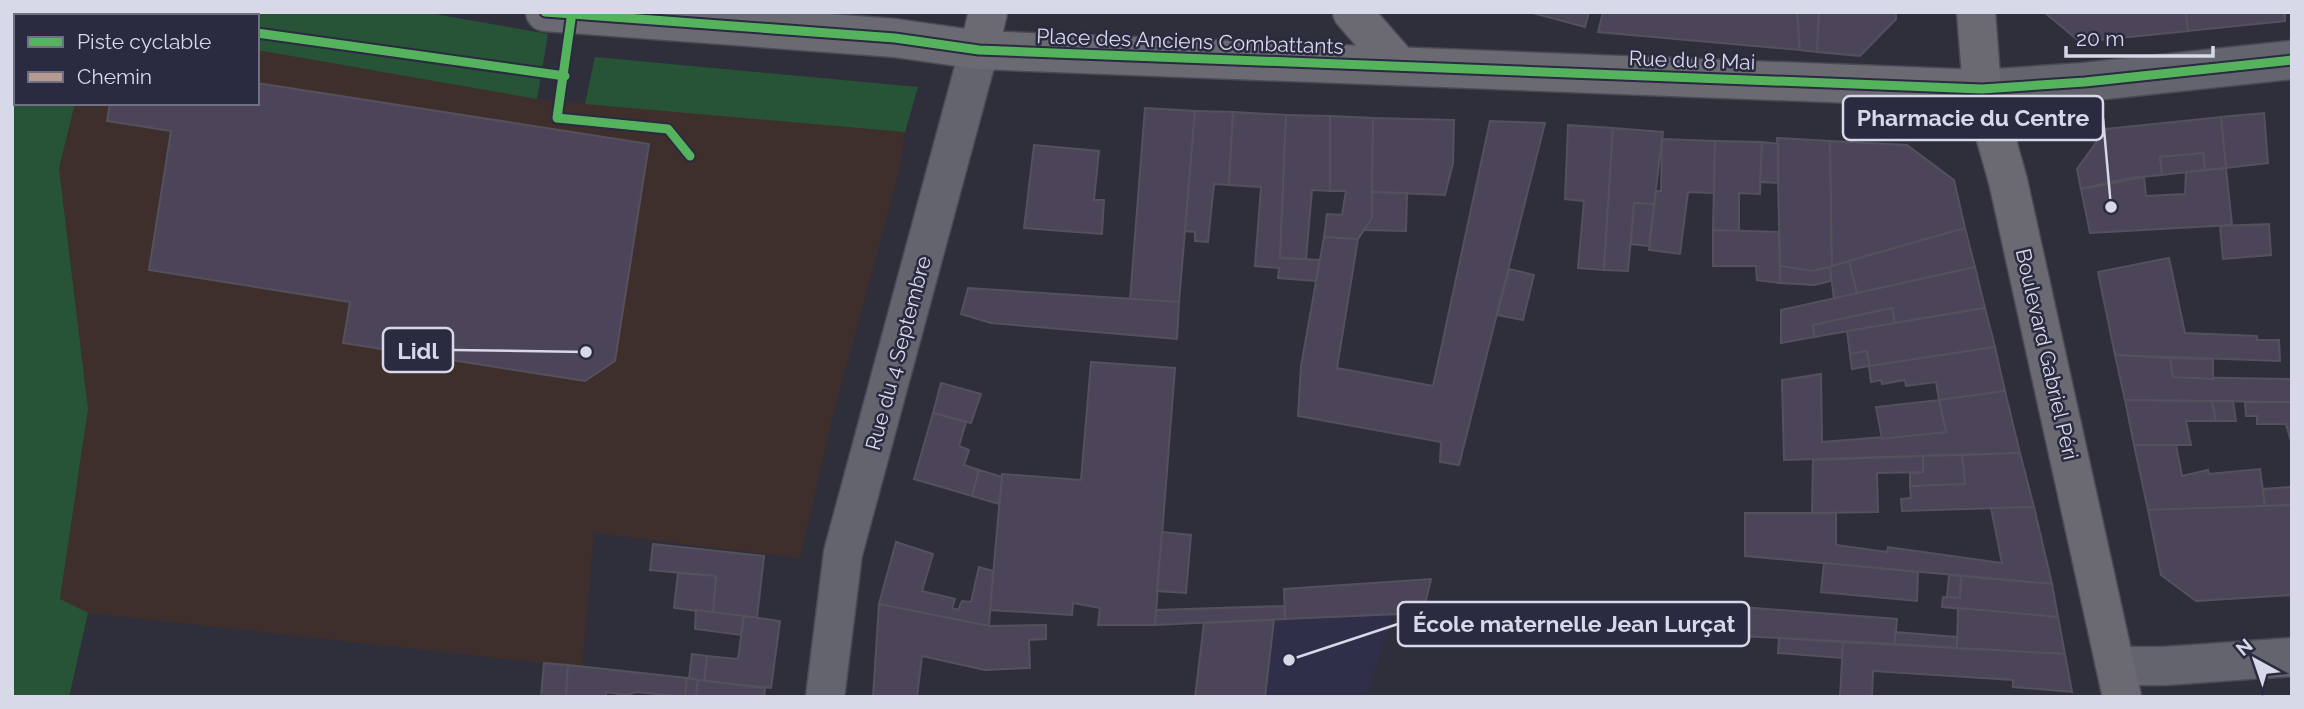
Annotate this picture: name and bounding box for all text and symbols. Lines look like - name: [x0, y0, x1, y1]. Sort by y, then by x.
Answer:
- legend: [14, 14, 259, 105]
- scale bar: [2066, 14, 2213, 58]
- street label: Place des Anciens Combattants: [1036, 23, 1344, 59]
- text: 20 m: [2076, 26, 2124, 51]
- text: Piste cyclable: [77, 29, 211, 54]
- street label: Rue du 8 Mai: [1628, 45, 1756, 75]
- text: Chemin: [77, 64, 152, 89]
- callout: Pharmacie du Centre: [1843, 96, 2103, 140]
- text: Pharmacie du Centre: [1857, 104, 2089, 131]
- street label: Boulevard Gabriel Péri: [2011, 246, 2083, 462]
- street label: Rue du 4 Septembre: [860, 253, 936, 453]
- callout: Lidl: [383, 328, 453, 372]
- text: Lidl: [397, 337, 439, 364]
- callout: École maternelle Jean Lurçat: [1398, 602, 1749, 646]
- text: École maternelle Jean Lurçat: [1413, 610, 1735, 637]
- north arrow: [2220, 625, 2290, 695]
- text: N: [2231, 634, 2257, 660]

